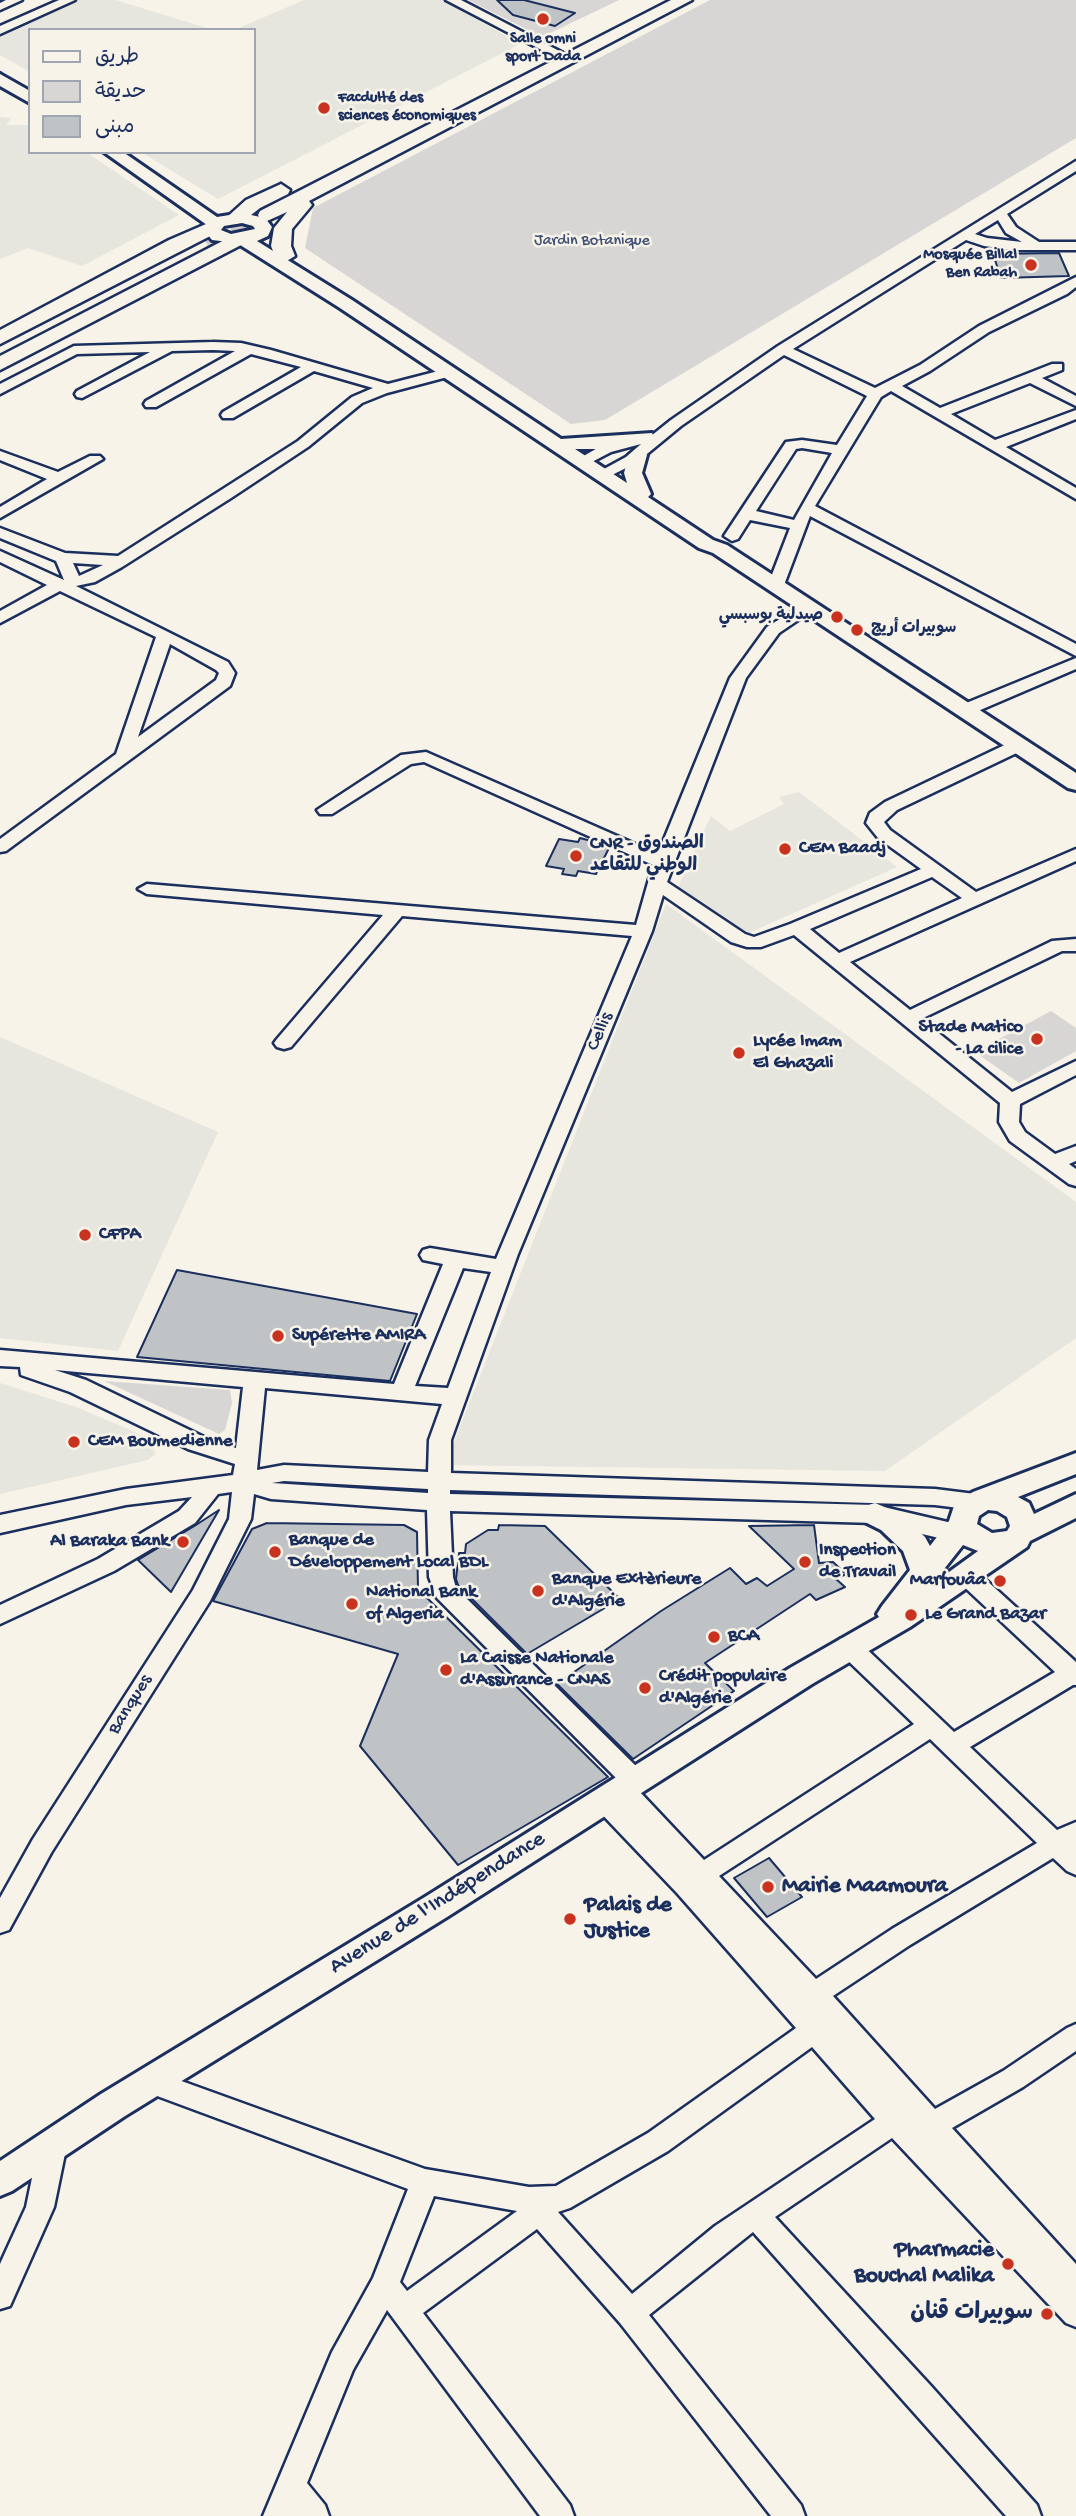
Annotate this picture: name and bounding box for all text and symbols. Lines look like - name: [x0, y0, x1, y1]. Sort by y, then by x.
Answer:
- marker: Salle omni sport Dada: [535, 11, 551, 27]
- legend: [28, 28, 256, 154]
- place label: Salle omni sport Dada: [505, 30, 581, 68]
- text: طريق: [95, 46, 139, 71]
- text: حديقة: [95, 81, 146, 106]
- place label: Facdulté des sciences économiques: [338, 89, 476, 127]
- marker: Facdulté des sciences économiques: [316, 100, 332, 116]
- text: مبنى: [95, 116, 134, 141]
- park label: Jardin Botanique: [534, 232, 650, 252]
- place label: Mosquée Billal Ben Rabah: [923, 246, 1017, 284]
- marker: Mosquée Billal Ben Rabah: [1023, 257, 1039, 273]
- place label: صيدلية بوسبسي: [719, 607, 823, 627]
- marker: صيدلية بوسبسي: [829, 609, 845, 625]
- place label: سوبيرات أريج: [871, 620, 956, 640]
- marker: سوبيرات أريج: [849, 622, 865, 638]
- place label: CNR - الصندوق الوطني للتقاعد: [590, 834, 704, 878]
- place label: CEM Baadj: [799, 838, 886, 860]
- marker: CEM Baadj: [777, 841, 793, 857]
- marker: CNR - الصندوق الوطني للتقاعد: [568, 848, 584, 864]
- street label: Cellis: [583, 1009, 619, 1055]
- place label: Stade Matico - La cilice: [919, 1017, 1023, 1061]
- place label: Lycée Imam El Ghazali: [753, 1031, 842, 1075]
- marker: Stade Matico - La cilice: [1029, 1031, 1045, 1047]
- marker: Lycée Imam El Ghazali: [731, 1045, 747, 1061]
- place label: CFPA: [99, 1224, 141, 1246]
- marker: CFPA: [77, 1227, 93, 1243]
- place label: Supérette AMIRA: [292, 1325, 425, 1347]
- marker: Supérette AMIRA: [270, 1328, 286, 1344]
- place label: CEM Boumedienne: [88, 1431, 233, 1453]
- marker: CEM Boumedienne: [66, 1434, 82, 1450]
- place label: Banque de Développement Local BDL: [289, 1530, 488, 1574]
- place label: Al Baraka Bank: [50, 1531, 169, 1553]
- marker: Al Baraka Bank: [175, 1534, 191, 1550]
- place label: Inspection de Travail: [819, 1540, 896, 1584]
- marker: Banque de Développement Local BDL: [267, 1544, 283, 1560]
- marker: Inspection de Travail: [797, 1554, 813, 1570]
- place label: Banque Extèrieure d'Algérie: [552, 1569, 701, 1613]
- place label: Marfouâa: [910, 1570, 986, 1592]
- marker: Marfouâa: [992, 1573, 1008, 1589]
- place label: National Bank of Algeria: [366, 1582, 477, 1626]
- marker: Banque Extèrieure d'Algérie: [530, 1583, 546, 1599]
- marker: National Bank of Algeria: [344, 1596, 360, 1612]
- place label: Le Grand Bazar: [925, 1604, 1046, 1626]
- marker: Le Grand Bazar: [903, 1607, 919, 1623]
- place label: BCA: [728, 1626, 759, 1648]
- marker: BCA: [706, 1629, 722, 1645]
- place label: La Caisse Nationale d'Assurance - CNAS: [460, 1648, 614, 1692]
- marker: La Caisse Nationale d'Assurance - CNAS: [438, 1662, 454, 1678]
- place label: Crédit populaire d'Algérie: [659, 1666, 786, 1710]
- street label: Banques: [104, 1671, 158, 1739]
- marker: Crédit populaire d'Algérie: [637, 1680, 653, 1696]
- street label: Avenue de l'Indépendance: [325, 1826, 551, 1982]
- place label: Mairie Maamoura: [782, 1873, 948, 1901]
- marker: Mairie Maamoura: [760, 1879, 776, 1895]
- place label: Palais de Justice: [584, 1892, 672, 1946]
- marker: Palais de Justice: [562, 1911, 578, 1927]
- place label: Pharmacie Bouchal Malika: [854, 2237, 994, 2291]
- marker: Pharmacie Bouchal Malika: [1000, 2256, 1016, 2272]
- place label: سوبيرات قنان: [910, 2300, 1033, 2328]
- marker: سوبيرات قنان: [1039, 2306, 1055, 2322]

